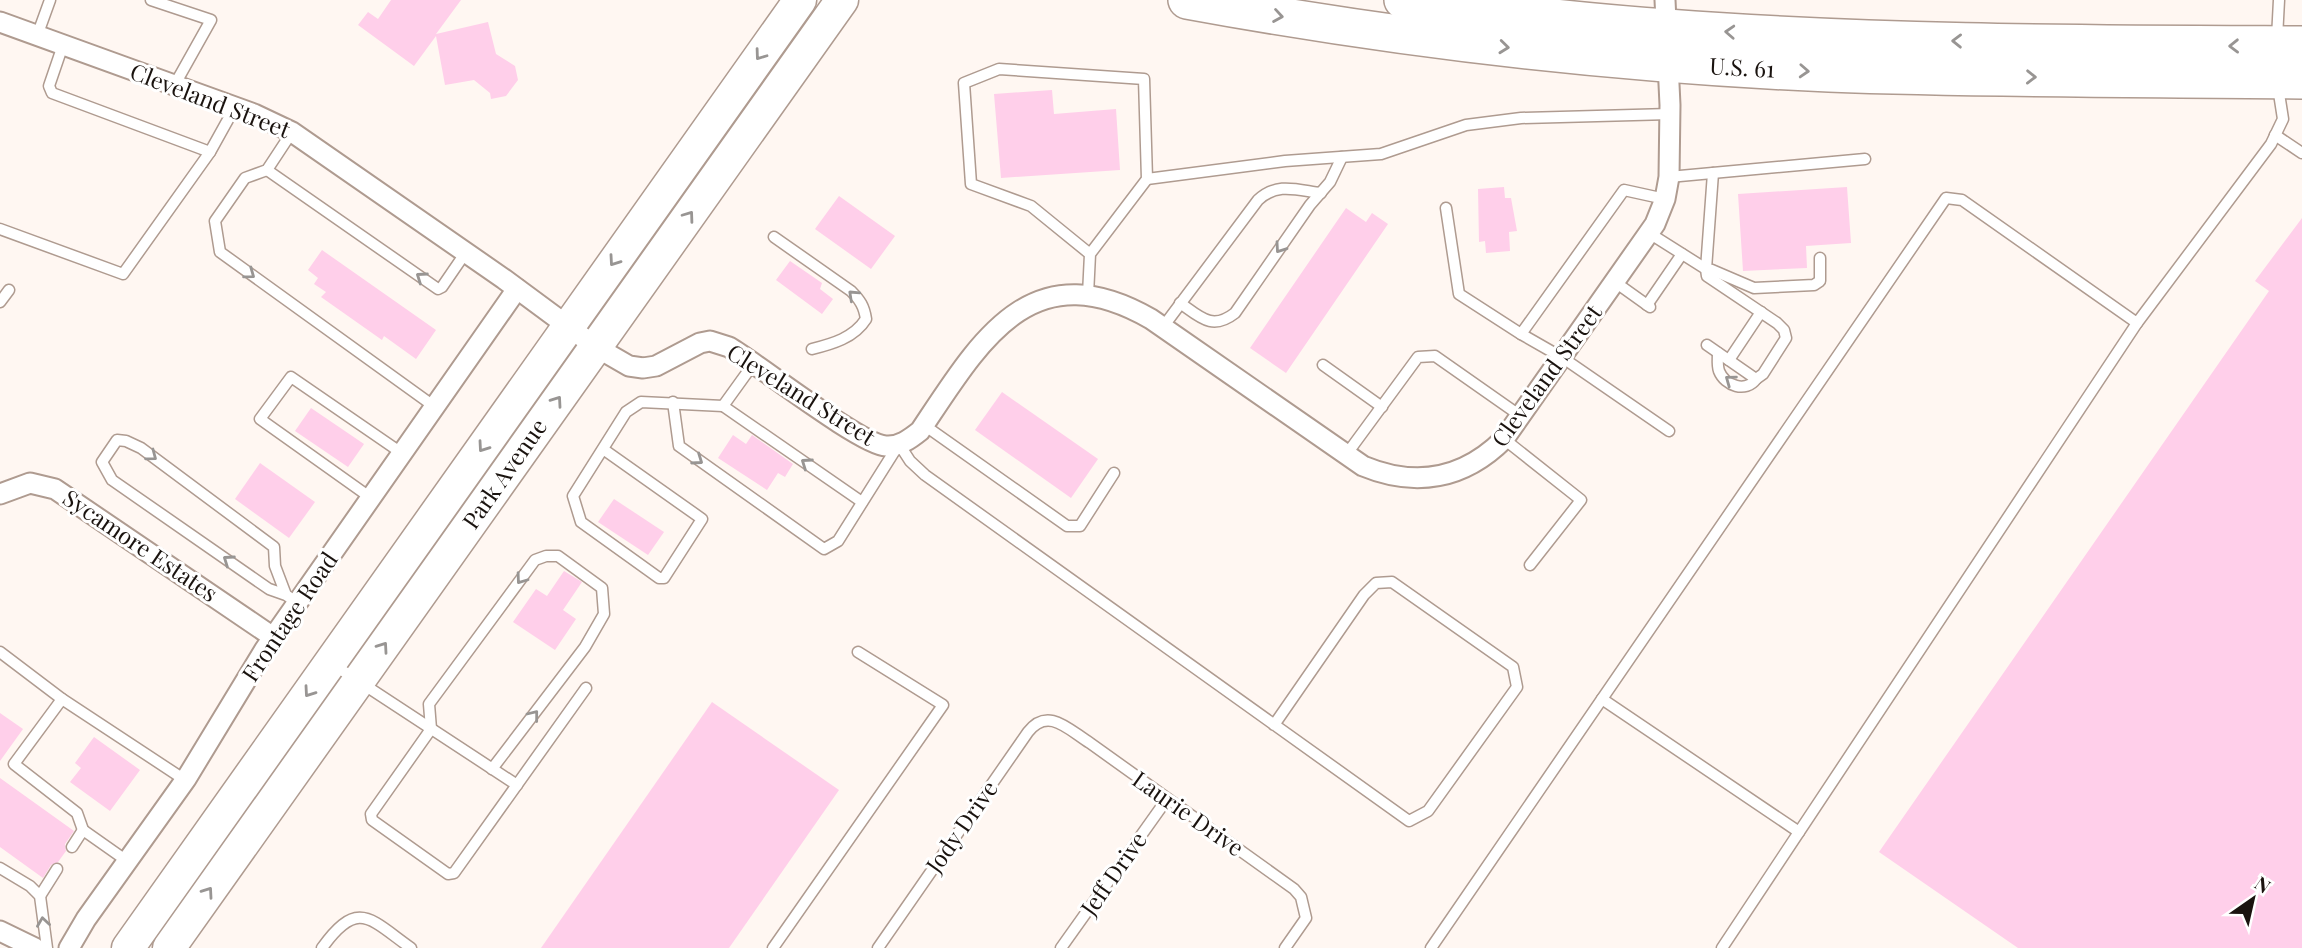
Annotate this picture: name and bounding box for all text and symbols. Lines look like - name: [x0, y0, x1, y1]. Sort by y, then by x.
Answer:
- one-way arrow: [1272, 8, 1284, 23]
- one-way arrow: [1724, 25, 1735, 40]
- one-way arrow: [1952, 33, 1962, 49]
- one-way arrow: [2228, 38, 2239, 54]
- one-way arrow: [1498, 40, 1509, 55]
- one-way arrow: [756, 47, 768, 60]
- street label: U.S. 61: [1709, 49, 1776, 84]
- street label: Cleveland Street: [126, 55, 296, 145]
- one-way arrow: [1798, 64, 1809, 79]
- one-way arrow: [2026, 69, 2037, 85]
- one-way arrow: [680, 211, 693, 224]
- one-way arrow: [1276, 240, 1288, 253]
- one-way arrow: [610, 253, 622, 266]
- one-way arrow: [242, 265, 255, 278]
- one-way arrow: [415, 272, 428, 285]
- one-way arrow: [848, 290, 861, 303]
- street label: Cleveland Street: [1484, 297, 1608, 453]
- street label: Cleveland Street: [722, 336, 882, 452]
- one-way arrow: [1725, 376, 1737, 388]
- one-way arrow: [549, 396, 561, 409]
- street label: Park Avenue: [454, 412, 553, 534]
- one-way arrow: [479, 439, 491, 452]
- one-way arrow: [144, 447, 156, 460]
- one-way arrow: [690, 452, 703, 464]
- one-way arrow: [801, 459, 814, 471]
- street label: Sycamore Estates: [57, 481, 224, 608]
- street label: Frontage Road: [234, 545, 344, 687]
- one-way arrow: [223, 556, 236, 568]
- one-way arrow: [516, 571, 529, 584]
- one-way arrow: [375, 642, 387, 655]
- one-way arrow: [305, 684, 317, 697]
- one-way arrow: [525, 710, 538, 723]
- street label: Laurie Drive: [1127, 763, 1251, 862]
- street label: Jody Drive: [917, 774, 1004, 879]
- street label: Jeff Drive: [1072, 825, 1153, 922]
- north arrow: [2218, 864, 2288, 934]
- text: N: [2250, 869, 2276, 899]
- one-way arrow: [200, 887, 213, 900]
- one-way arrow: [36, 916, 51, 928]

